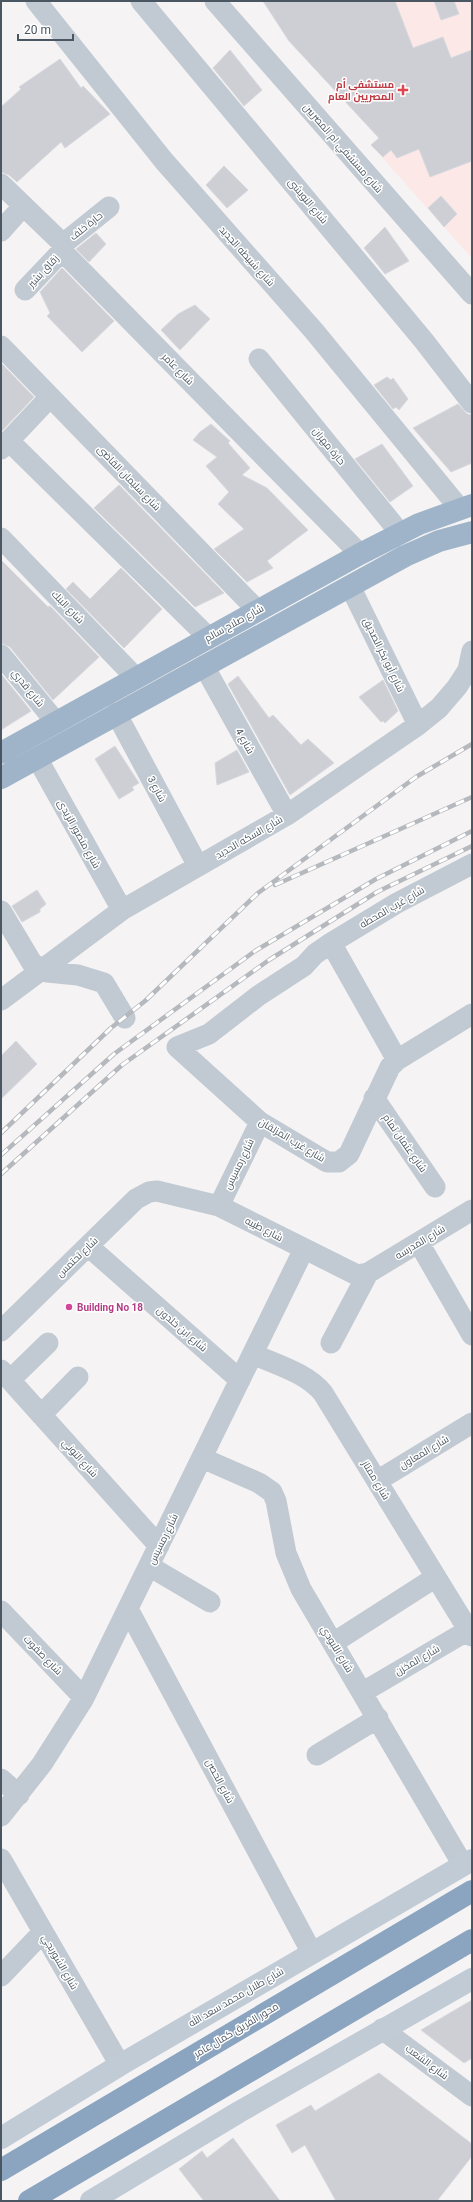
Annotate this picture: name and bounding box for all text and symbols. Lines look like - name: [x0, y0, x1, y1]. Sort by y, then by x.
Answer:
- scale bar: [18, 16, 73, 42]
- text: 20 m: [24, 23, 51, 37]
- place label: مستشفى أم المصريين العام: [328, 78, 394, 104]
- marker: مستشفى أم المصريين العام: [397, 84, 409, 96]
- street label: شارع مستشفي ام المصريين: [300, 101, 385, 196]
- street label: شارع النويشى: [285, 176, 330, 226]
- street label: حارة خلف: [68, 210, 104, 242]
- street label: شارع شبيطه الجديد: [217, 224, 277, 289]
- street label: زقاق بشير: [25, 253, 61, 291]
- street label: شارع عامر: [159, 350, 196, 388]
- street label: حارة مهران: [310, 425, 347, 468]
- street label: شارع سليمان القاضى: [95, 443, 163, 513]
- street label: شارع البنك: [49, 588, 86, 626]
- street label: شارع صلاح سالم: [203, 602, 266, 645]
- street label: شارع أبو بكر الصديق: [360, 616, 408, 694]
- street label: شارع قدري: [8, 667, 46, 710]
- street label: شارع 4: [233, 726, 256, 756]
- street label: شارع 3: [145, 774, 168, 804]
- street label: شارع منصور الزيدى: [55, 798, 102, 871]
- street label: شارع السكه الحديد: [214, 813, 285, 862]
- street label: شارع غرب المحطه: [358, 884, 427, 931]
- street label: شارع عثمان تمام: [379, 1112, 429, 1175]
- street label: شارع غرب المزلقان: [256, 1116, 327, 1165]
- street label: شارع رمسيس: [222, 1137, 257, 1192]
- street label: شارع طيبه: [243, 1215, 285, 1244]
- street label: شارع المدرسه: [393, 1223, 447, 1262]
- street label: شارع تحتمس: [54, 1235, 100, 1280]
- marker: Building No 18: [64, 1302, 74, 1312]
- place label: Building No 18: [77, 1302, 143, 1313]
- street label: شارع ابن خلدون: [154, 1304, 209, 1354]
- street label: شارع المعاون: [397, 1433, 451, 1472]
- street label: شارع التوني: [59, 1437, 100, 1481]
- street label: شارع ممتاز: [359, 1458, 392, 1502]
- street label: شارع رمسيس: [146, 1512, 181, 1567]
- street label: شارع اللبودي: [317, 1624, 355, 1676]
- street label: شارع صفوت: [21, 1633, 64, 1678]
- street label: شارع المخزن: [393, 1643, 442, 1678]
- street label: شارع الحصن: [203, 1757, 236, 1805]
- street label: شارع الشوربجي: [38, 1932, 80, 1993]
- street label: شارع طلال محمد سعد الله: [186, 1964, 286, 2030]
- street label: محور الفريق كمال عامر: [191, 2000, 281, 2061]
- street label: شارع الشعب: [403, 2042, 450, 2082]

